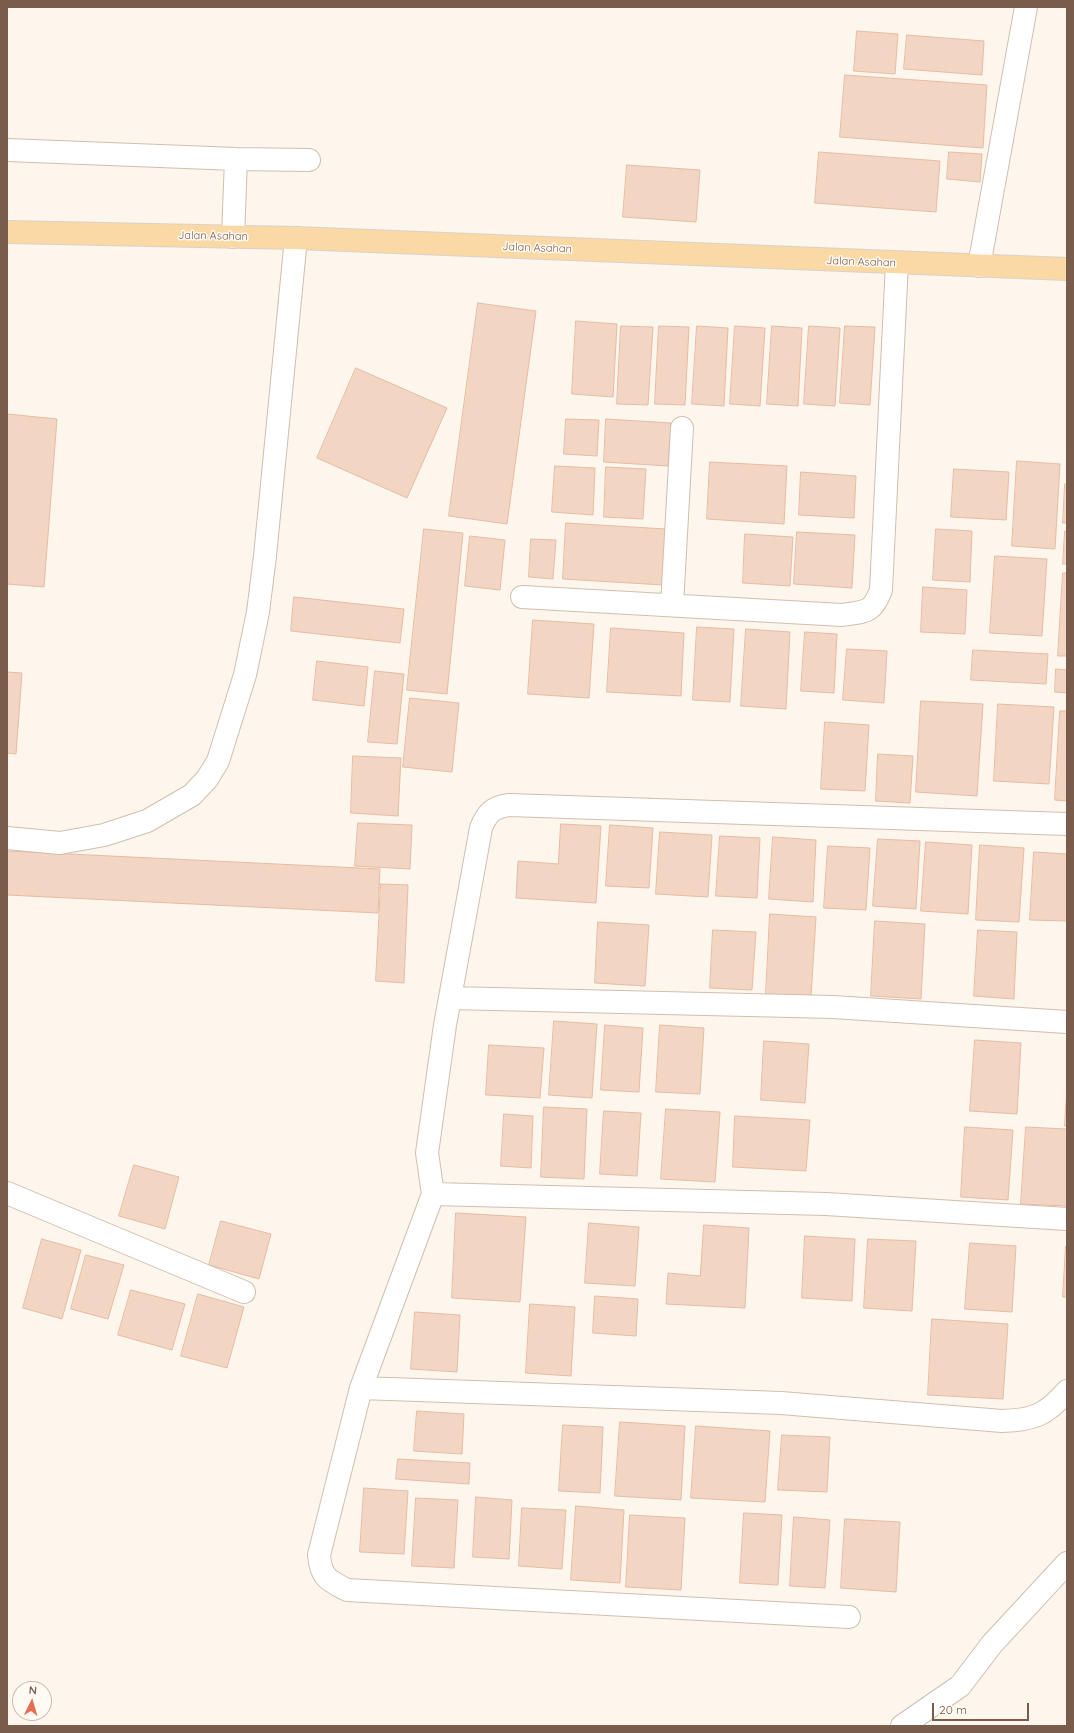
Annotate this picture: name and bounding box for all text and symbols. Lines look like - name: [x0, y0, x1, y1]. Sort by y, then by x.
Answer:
- street label: Jalan Asahan: [178, 229, 248, 243]
- street label: Jalan Asahan: [502, 240, 572, 256]
- street label: Jalan Asahan: [826, 254, 896, 270]
- north arrow: [12, 1681, 52, 1721]
- text: N: [28, 1683, 38, 1697]
- scale bar: [934, 1695, 1031, 1721]
- text: 20 m: [939, 1702, 967, 1717]

